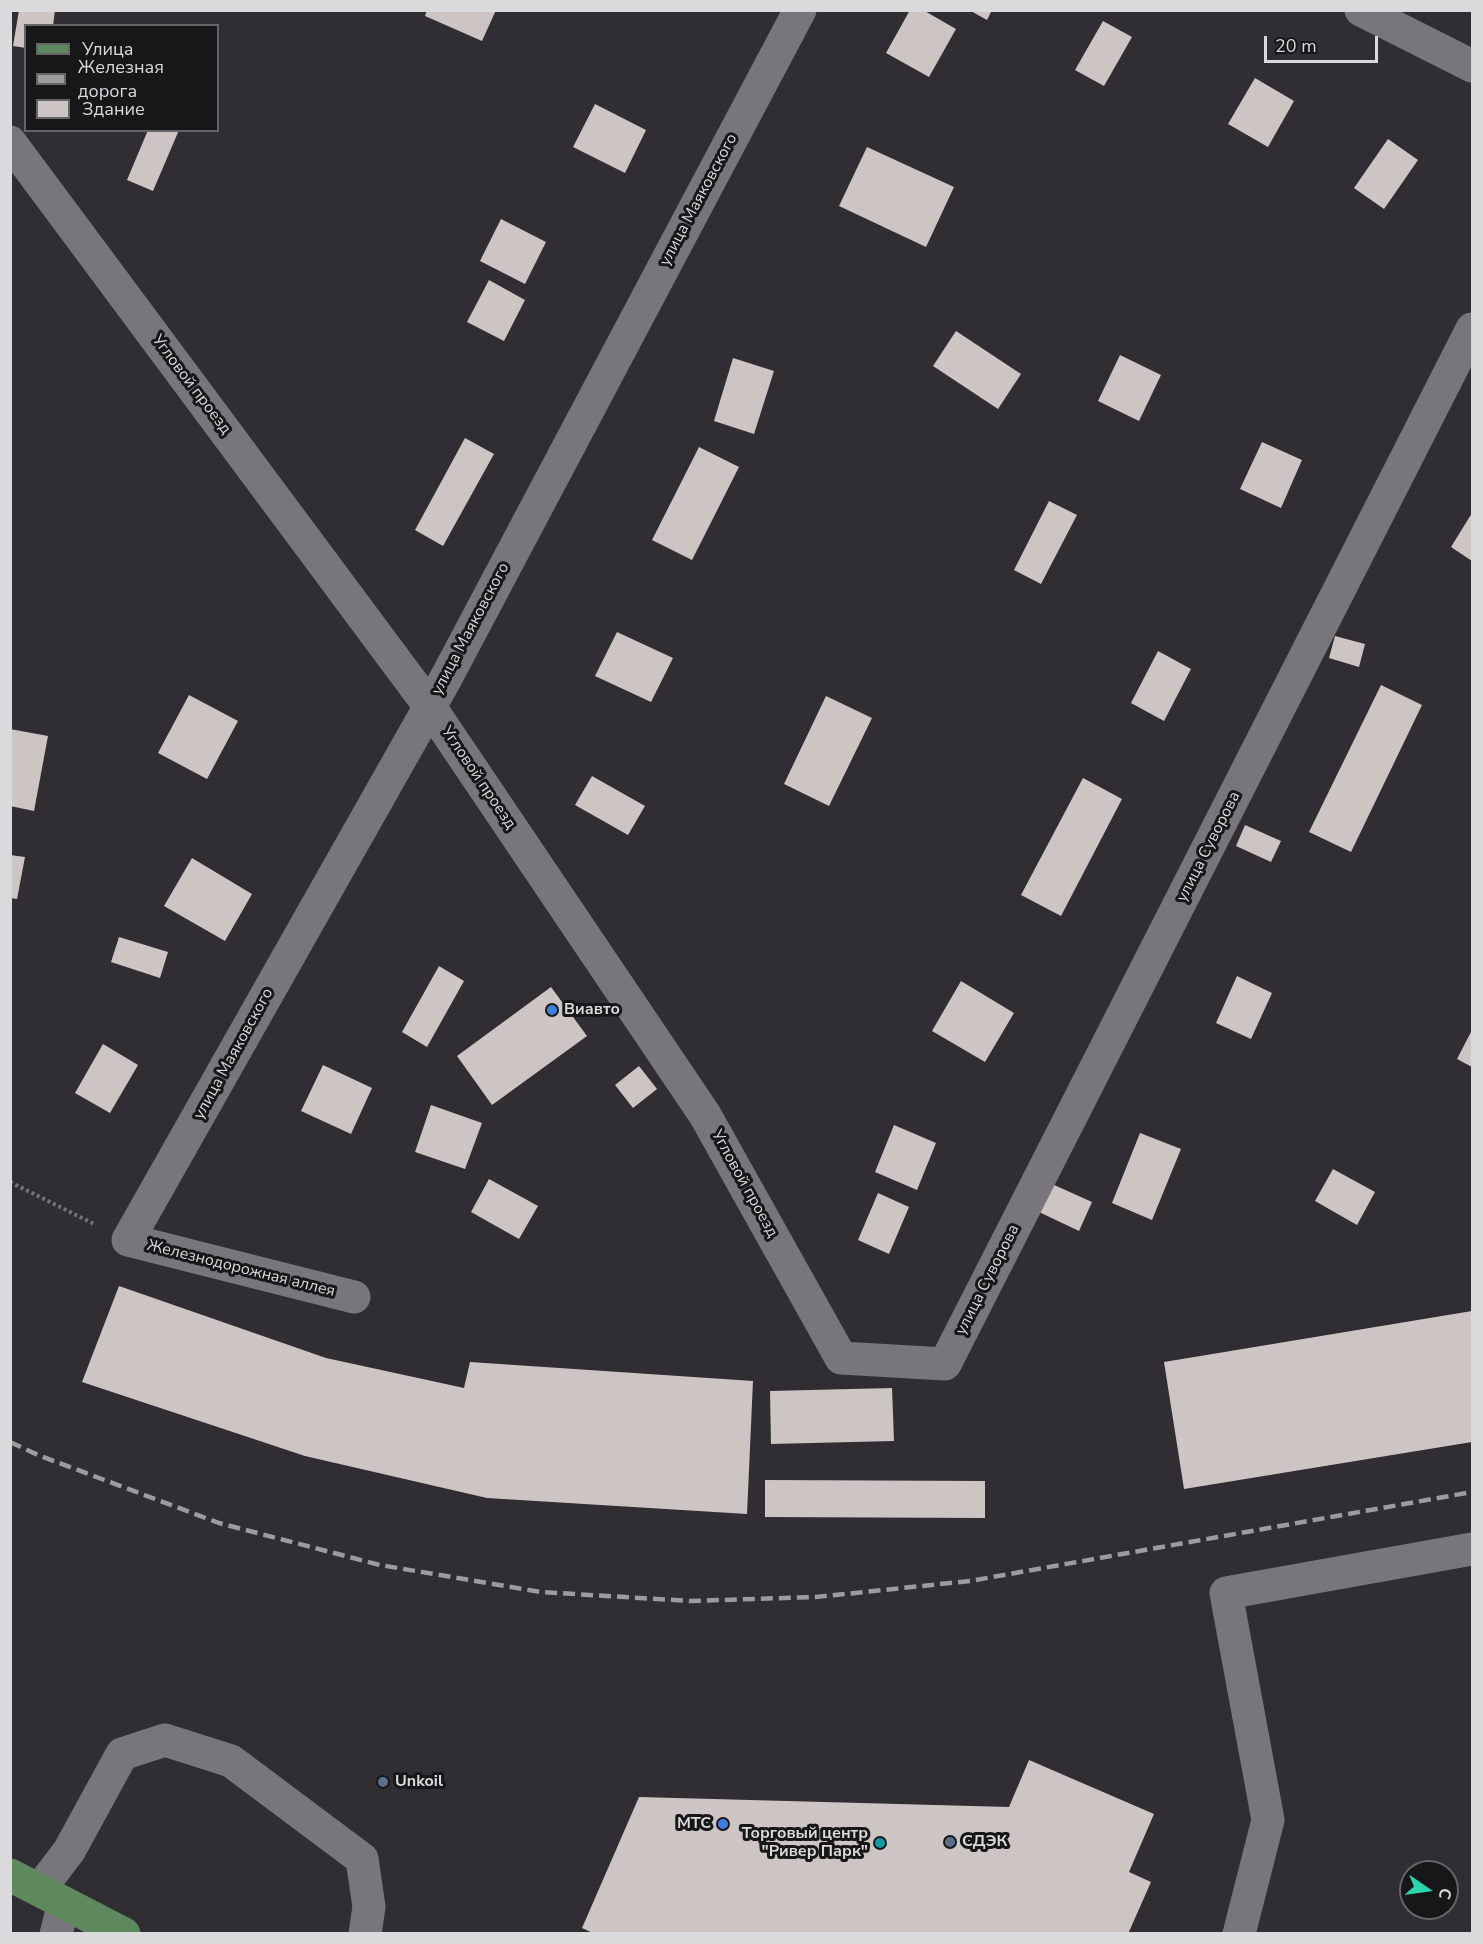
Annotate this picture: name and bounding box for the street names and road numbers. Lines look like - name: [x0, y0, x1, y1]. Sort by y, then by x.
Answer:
- street label: улица Маяковского: [656, 131, 742, 269]
- street label: Угловой проезд: [147, 331, 235, 439]
- street label: улица Маяковского: [428, 560, 514, 698]
- street label: Угловой проезд: [437, 723, 519, 833]
- street label: улица Суворова: [1173, 789, 1245, 905]
- street label: улица Маяковского: [190, 985, 278, 1123]
- street label: Угловой проезд: [707, 1127, 781, 1241]
- street label: улица Суворова: [952, 1222, 1024, 1338]
- street label: Железнодорожная аллея: [145, 1236, 337, 1302]

